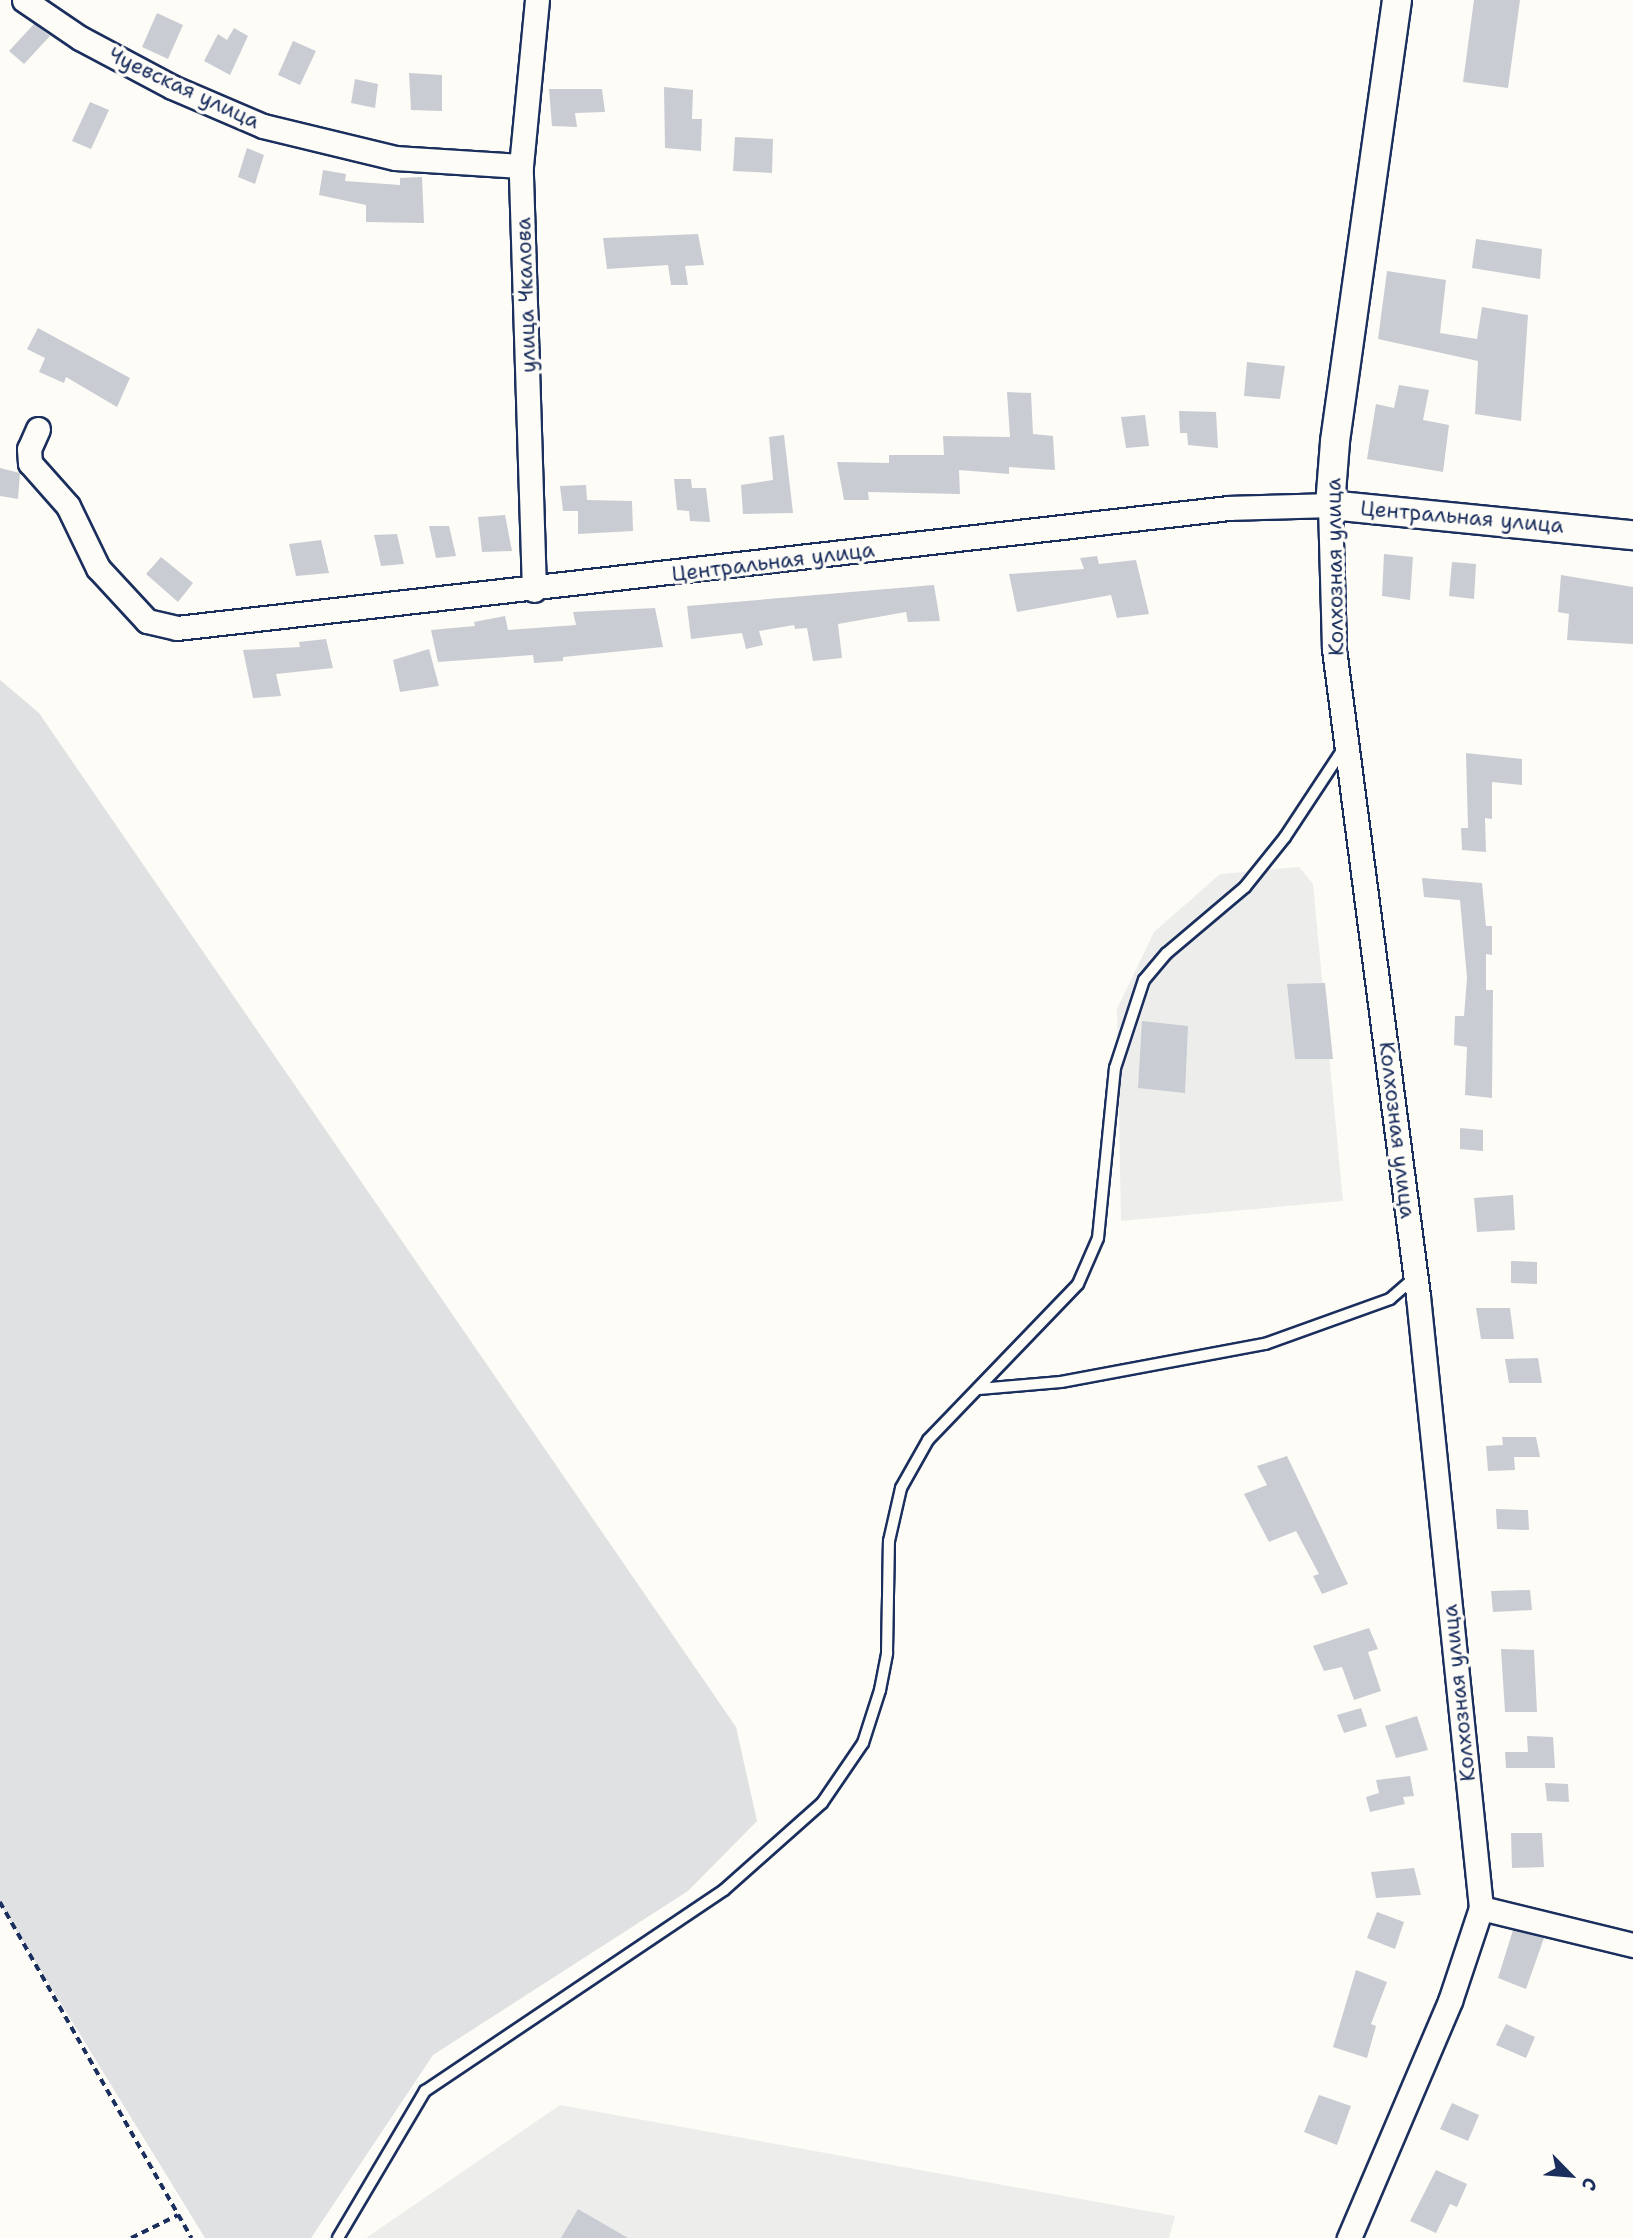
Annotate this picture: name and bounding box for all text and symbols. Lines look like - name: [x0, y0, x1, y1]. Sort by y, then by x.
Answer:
- street label: Чуевская улица: [104, 42, 264, 134]
- street label: улица Чкалова: [511, 217, 541, 373]
- street label: Колхозная улица: [1321, 478, 1349, 656]
- street label: Центральная улица: [1359, 496, 1565, 538]
- street label: Центральная улица: [670, 537, 876, 587]
- street label: Колхозная улица: [1374, 1040, 1420, 1220]
- street label: Колхозная улица: [1437, 1603, 1481, 1783]
- north arrow: [1535, 2140, 1605, 2210]
- text: С: [1576, 2174, 1603, 2195]

